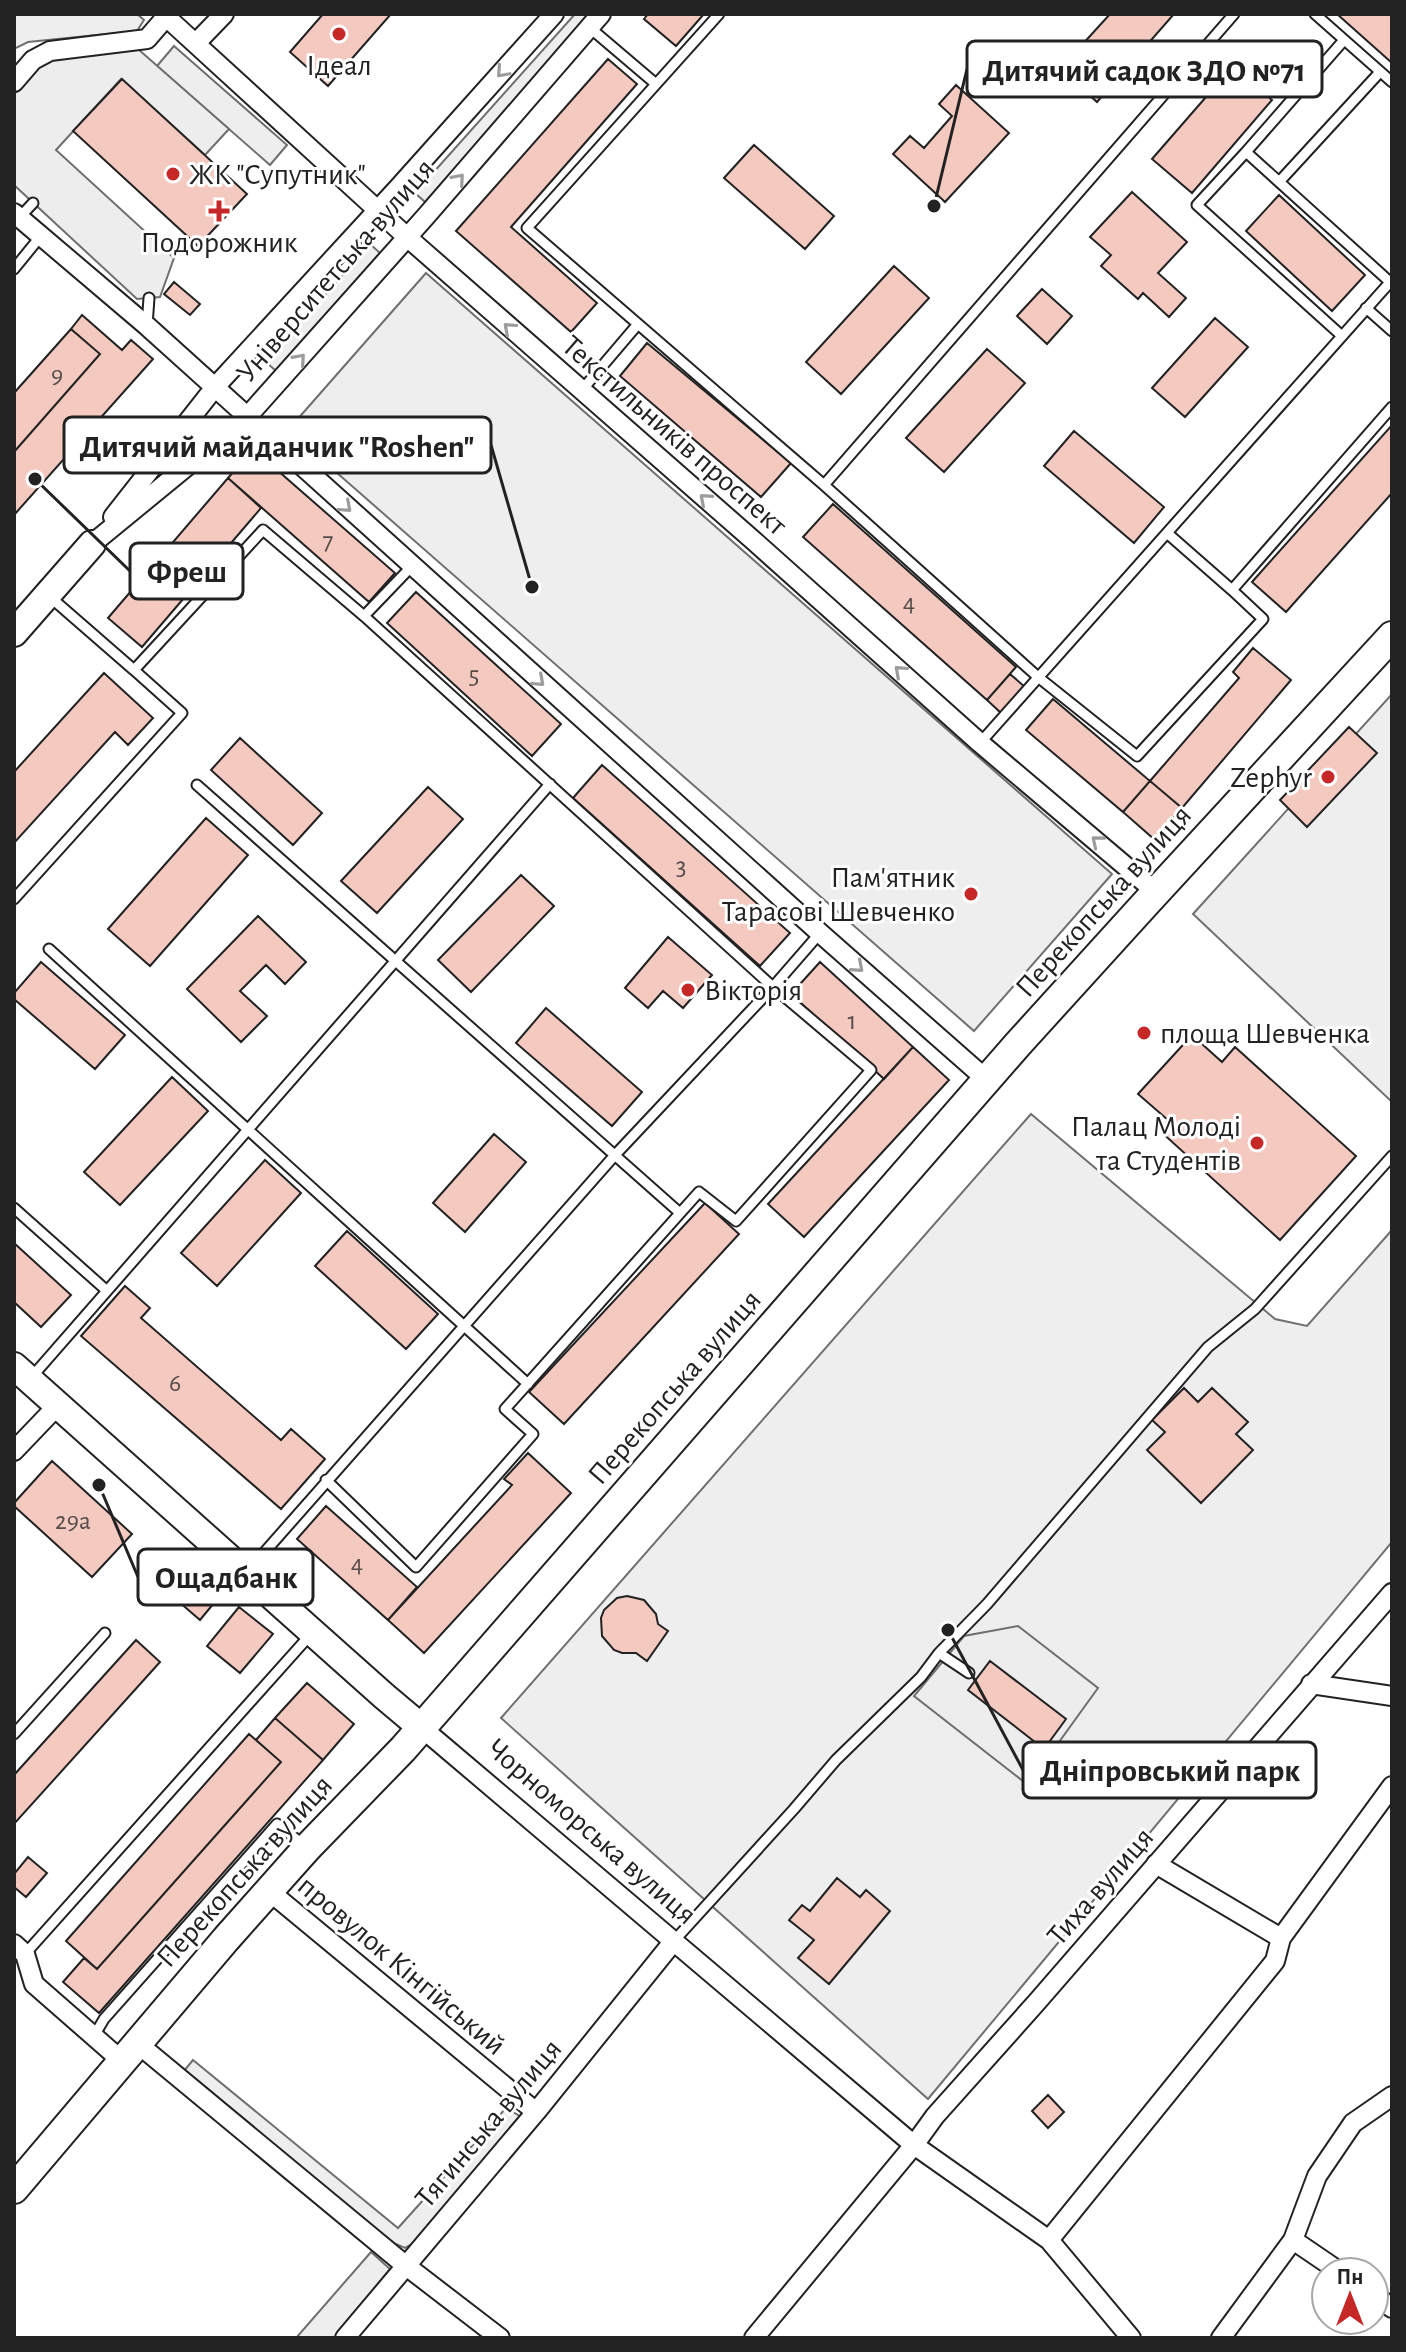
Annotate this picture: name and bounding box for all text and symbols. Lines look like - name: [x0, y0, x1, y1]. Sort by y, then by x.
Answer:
- marker: Ідеал: [330, 25, 348, 43]
- callout: Дитячий садок ЗДО №71: [967, 41, 1322, 97]
- place label: Ідеал: [306, 51, 372, 81]
- text: Дитячий садок ЗДО №71: [982, 55, 1306, 87]
- one-way arrow: [497, 63, 511, 77]
- street label: Університетська вулиця: [231, 153, 440, 388]
- place label: ЖК "Супутник": [189, 160, 366, 190]
- marker: ЖК "Супутник": [164, 165, 182, 183]
- one-way arrow: [449, 173, 463, 188]
- marker: Подорожник: [210, 202, 228, 220]
- place label: Подорожник: [141, 228, 298, 258]
- one-way arrow: [504, 323, 519, 337]
- street label: Текстильників проспект: [556, 330, 792, 541]
- one-way arrow: [290, 354, 305, 369]
- house number: 9: [51, 362, 63, 388]
- callout: Дитячий майданчик "Roshen": [64, 417, 491, 473]
- text: Дитячий майданчик "Roshen": [79, 431, 475, 463]
- one-way arrow: [700, 494, 715, 508]
- one-way arrow: [337, 498, 352, 512]
- house number: 7: [323, 528, 334, 554]
- callout: Фреш: [130, 543, 243, 599]
- text: Фреш: [147, 556, 227, 588]
- house number: 4: [903, 590, 915, 616]
- house number: 5: [469, 662, 479, 688]
- one-way arrow: [894, 666, 909, 681]
- one-way arrow: [530, 672, 545, 686]
- place label: Zephyr: [1230, 763, 1312, 793]
- marker: Zephyr: [1319, 768, 1337, 786]
- street label: Перекопська вулиця: [1010, 800, 1197, 1003]
- one-way arrow: [1091, 836, 1106, 851]
- house number: 3: [676, 854, 686, 880]
- place label: Пам'ятник Тарасові Шевченко: [722, 863, 955, 927]
- marker: Пам'ятник Тарасові Шевченко: [962, 885, 980, 903]
- one-way arrow: [849, 957, 864, 972]
- place label: Вікторія: [704, 976, 802, 1006]
- marker: Вікторія: [679, 981, 697, 999]
- house number: 1: [848, 1008, 856, 1034]
- place label: площа Шевченка: [1160, 1019, 1370, 1049]
- marker: площа Шевченка: [1135, 1024, 1153, 1042]
- place label: Палац Молоді та Студентів: [1071, 1112, 1241, 1176]
- marker: Палац Молоді та Студентів: [1248, 1134, 1266, 1152]
- street label: Перекопська вулиця: [583, 1285, 767, 1491]
- house number: 6: [169, 1370, 181, 1396]
- house number: 29а: [55, 1508, 91, 1534]
- callout: Ощадбанк: [138, 1549, 313, 1605]
- house number: 4: [351, 1551, 363, 1577]
- text: Ощадбанк: [154, 1562, 298, 1594]
- street label: Чорноморська вулиця: [481, 1733, 702, 1930]
- callout: Дніпровський парк: [1023, 1742, 1316, 1798]
- text: Дніпровський парк: [1040, 1755, 1300, 1787]
- street label: Перекопська вулиця: [151, 1770, 338, 1973]
- street label: Тиха вулиця: [1042, 1822, 1160, 1951]
- street label: провулок Кінгійський: [292, 1870, 511, 2061]
- street label: Тягинська вулиця: [410, 2034, 568, 2214]
- north arrow: [1310, 2256, 1390, 2336]
- text: Пн: [1337, 2266, 1363, 2288]

